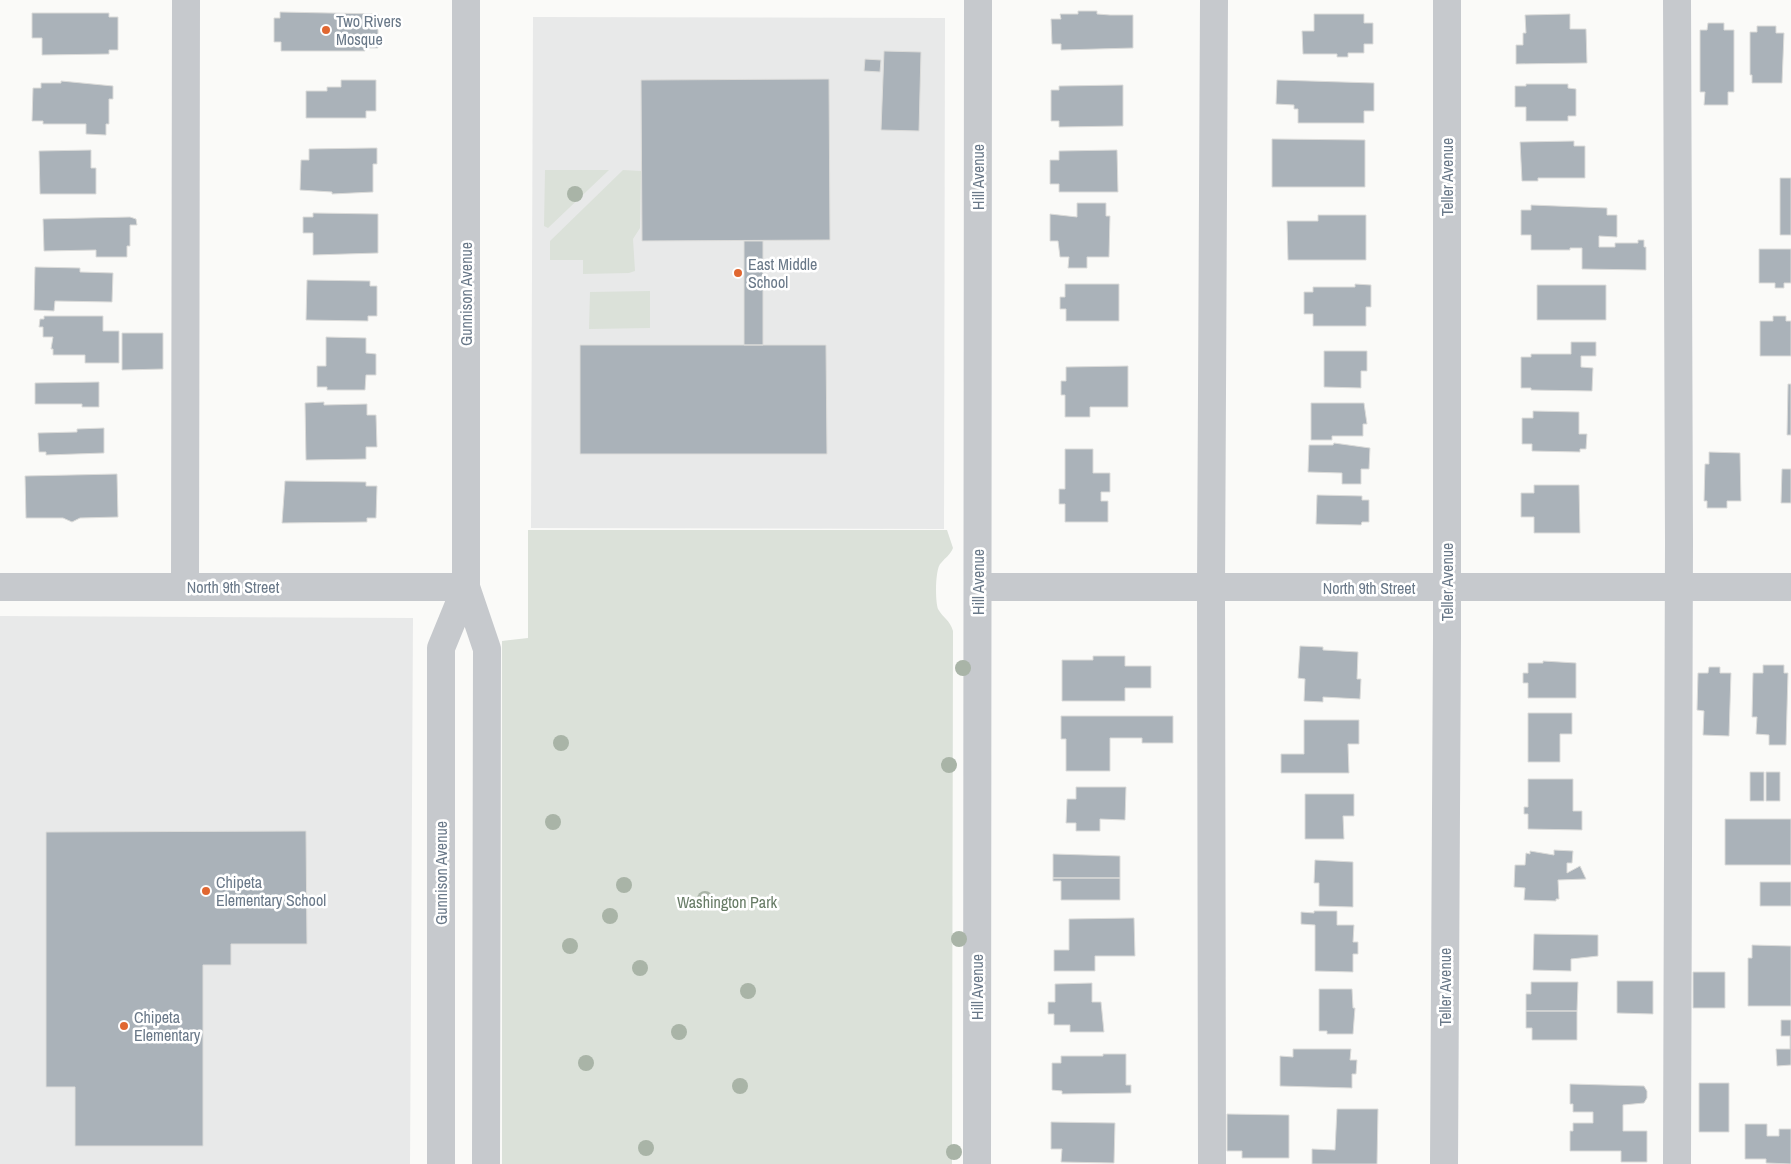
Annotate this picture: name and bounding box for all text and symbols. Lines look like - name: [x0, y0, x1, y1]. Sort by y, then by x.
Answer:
- place label: Two Rivers Mosque: [336, 10, 402, 50]
- marker: Two Rivers Mosque: [320, 24, 332, 36]
- street label: Teller Avenue: [1436, 138, 1458, 216]
- street label: Hill Avenue: [967, 144, 989, 210]
- street label: Gunnison Avenue: [455, 242, 477, 346]
- place label: East Middle School: [748, 253, 817, 293]
- marker: East Middle School: [732, 267, 744, 279]
- street label: Teller Avenue: [1436, 543, 1458, 621]
- street label: Hill Avenue: [967, 549, 989, 615]
- street label: North 9th Street: [187, 576, 280, 598]
- street label: North 9th Street: [1323, 577, 1416, 599]
- street label: Gunnison Avenue: [430, 821, 452, 925]
- place label: Chipeta Elementary School: [216, 871, 326, 911]
- marker: Chipeta Elementary School: [200, 885, 212, 897]
- park label: Washington Park: [677, 891, 778, 913]
- street label: Teller Avenue: [1434, 948, 1456, 1026]
- street label: Hill Avenue: [966, 954, 988, 1020]
- place label: Chipeta Elementary: [134, 1006, 201, 1046]
- marker: Chipeta Elementary: [118, 1020, 130, 1032]

